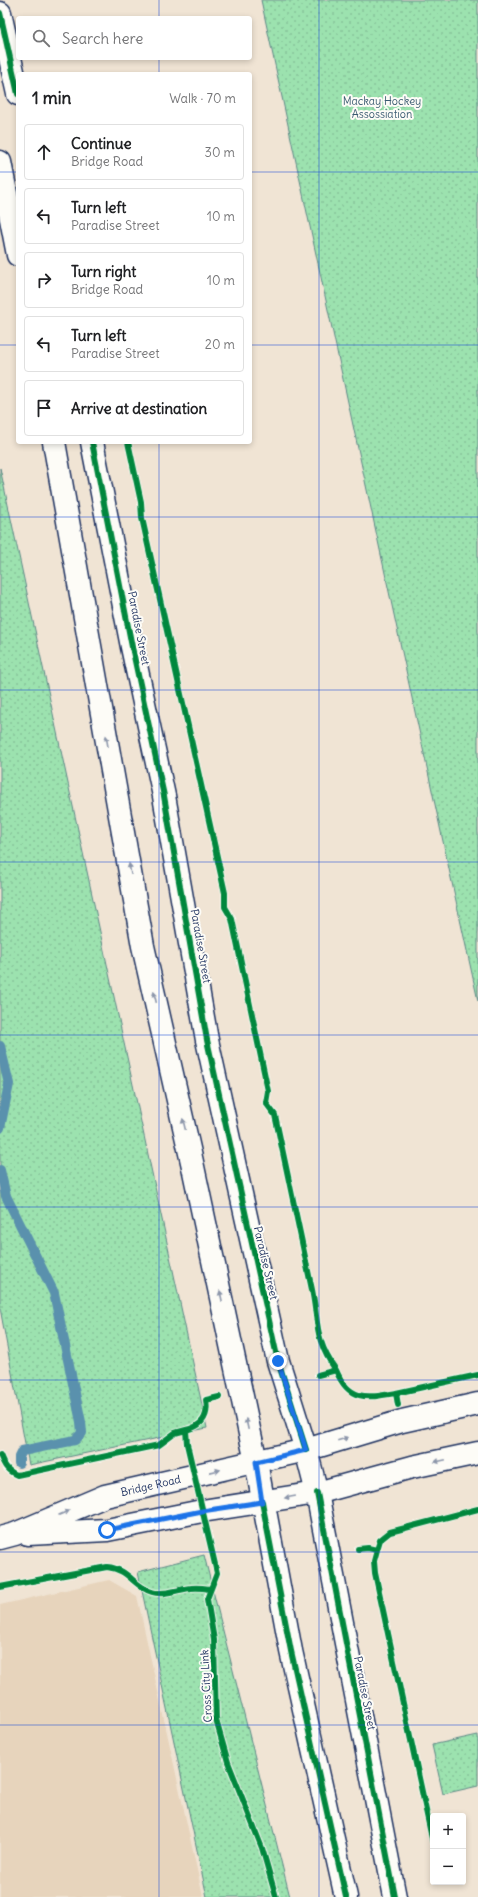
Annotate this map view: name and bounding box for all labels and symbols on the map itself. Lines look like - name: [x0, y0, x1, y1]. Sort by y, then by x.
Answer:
- park label: Mackay Hockey Assossiation: [343, 94, 421, 121]
- street label: Paradise Street: [125, 590, 153, 666]
- one-way arrow: [104, 735, 110, 747]
- one-way arrow: [127, 863, 133, 875]
- street label: Paradise Street: [188, 908, 214, 984]
- one-way arrow: [151, 991, 157, 1003]
- one-way arrow: [180, 1118, 186, 1130]
- street label: Paradise Street: [251, 1225, 281, 1301]
- one-way arrow: [217, 1290, 223, 1303]
- route end: [269, 1352, 287, 1370]
- one-way arrow: [244, 1418, 250, 1430]
- one-way arrow: [338, 1436, 350, 1442]
- one-way arrow: [434, 1459, 446, 1465]
- one-way arrow: [209, 1467, 221, 1473]
- street label: Bridge Road: [119, 1472, 183, 1499]
- one-way arrow: [283, 1495, 296, 1501]
- one-way arrow: [58, 1510, 70, 1516]
- route start: [98, 1521, 116, 1539]
- street label: Cross City Link: [197, 1649, 215, 1723]
- street label: Paradise Street: [351, 1655, 379, 1731]

